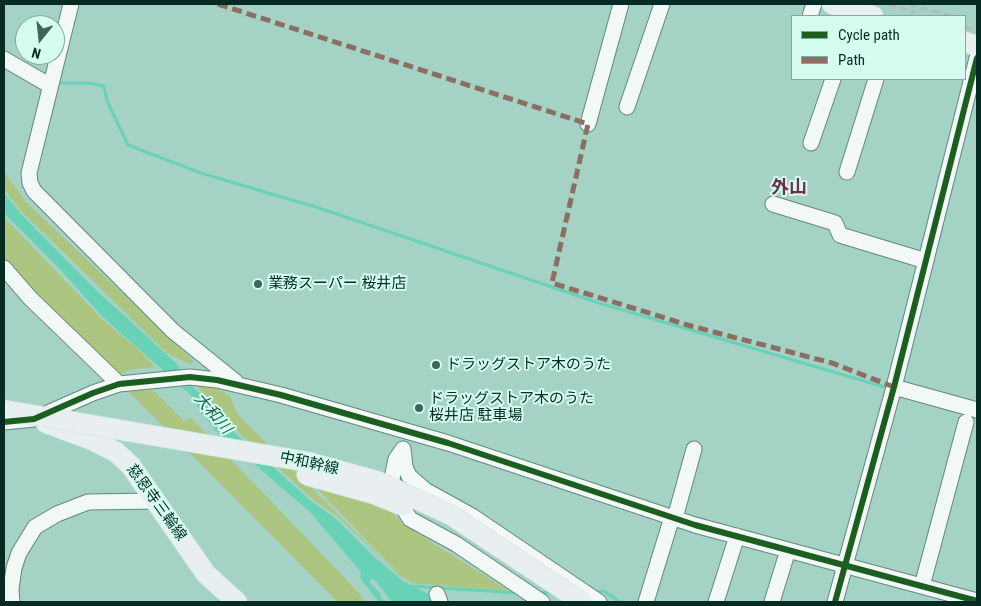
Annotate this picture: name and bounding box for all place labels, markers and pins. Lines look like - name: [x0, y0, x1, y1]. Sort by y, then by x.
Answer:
- place label: 業務スーパー 桜井店: [268, 275, 406, 293]
- marker: 業務スーパー 桜井店: [252, 278, 264, 290]
- place label: ドラッグストア木のうた: [446, 356, 611, 374]
- marker: ドラッグストア木のうた: [430, 359, 442, 371]
- place label: ドラッグストア木のうた 桜井店 駐車場: [429, 390, 594, 425]
- marker: ドラッグストア木のうた 桜井店 駐車場: [413, 402, 425, 414]

